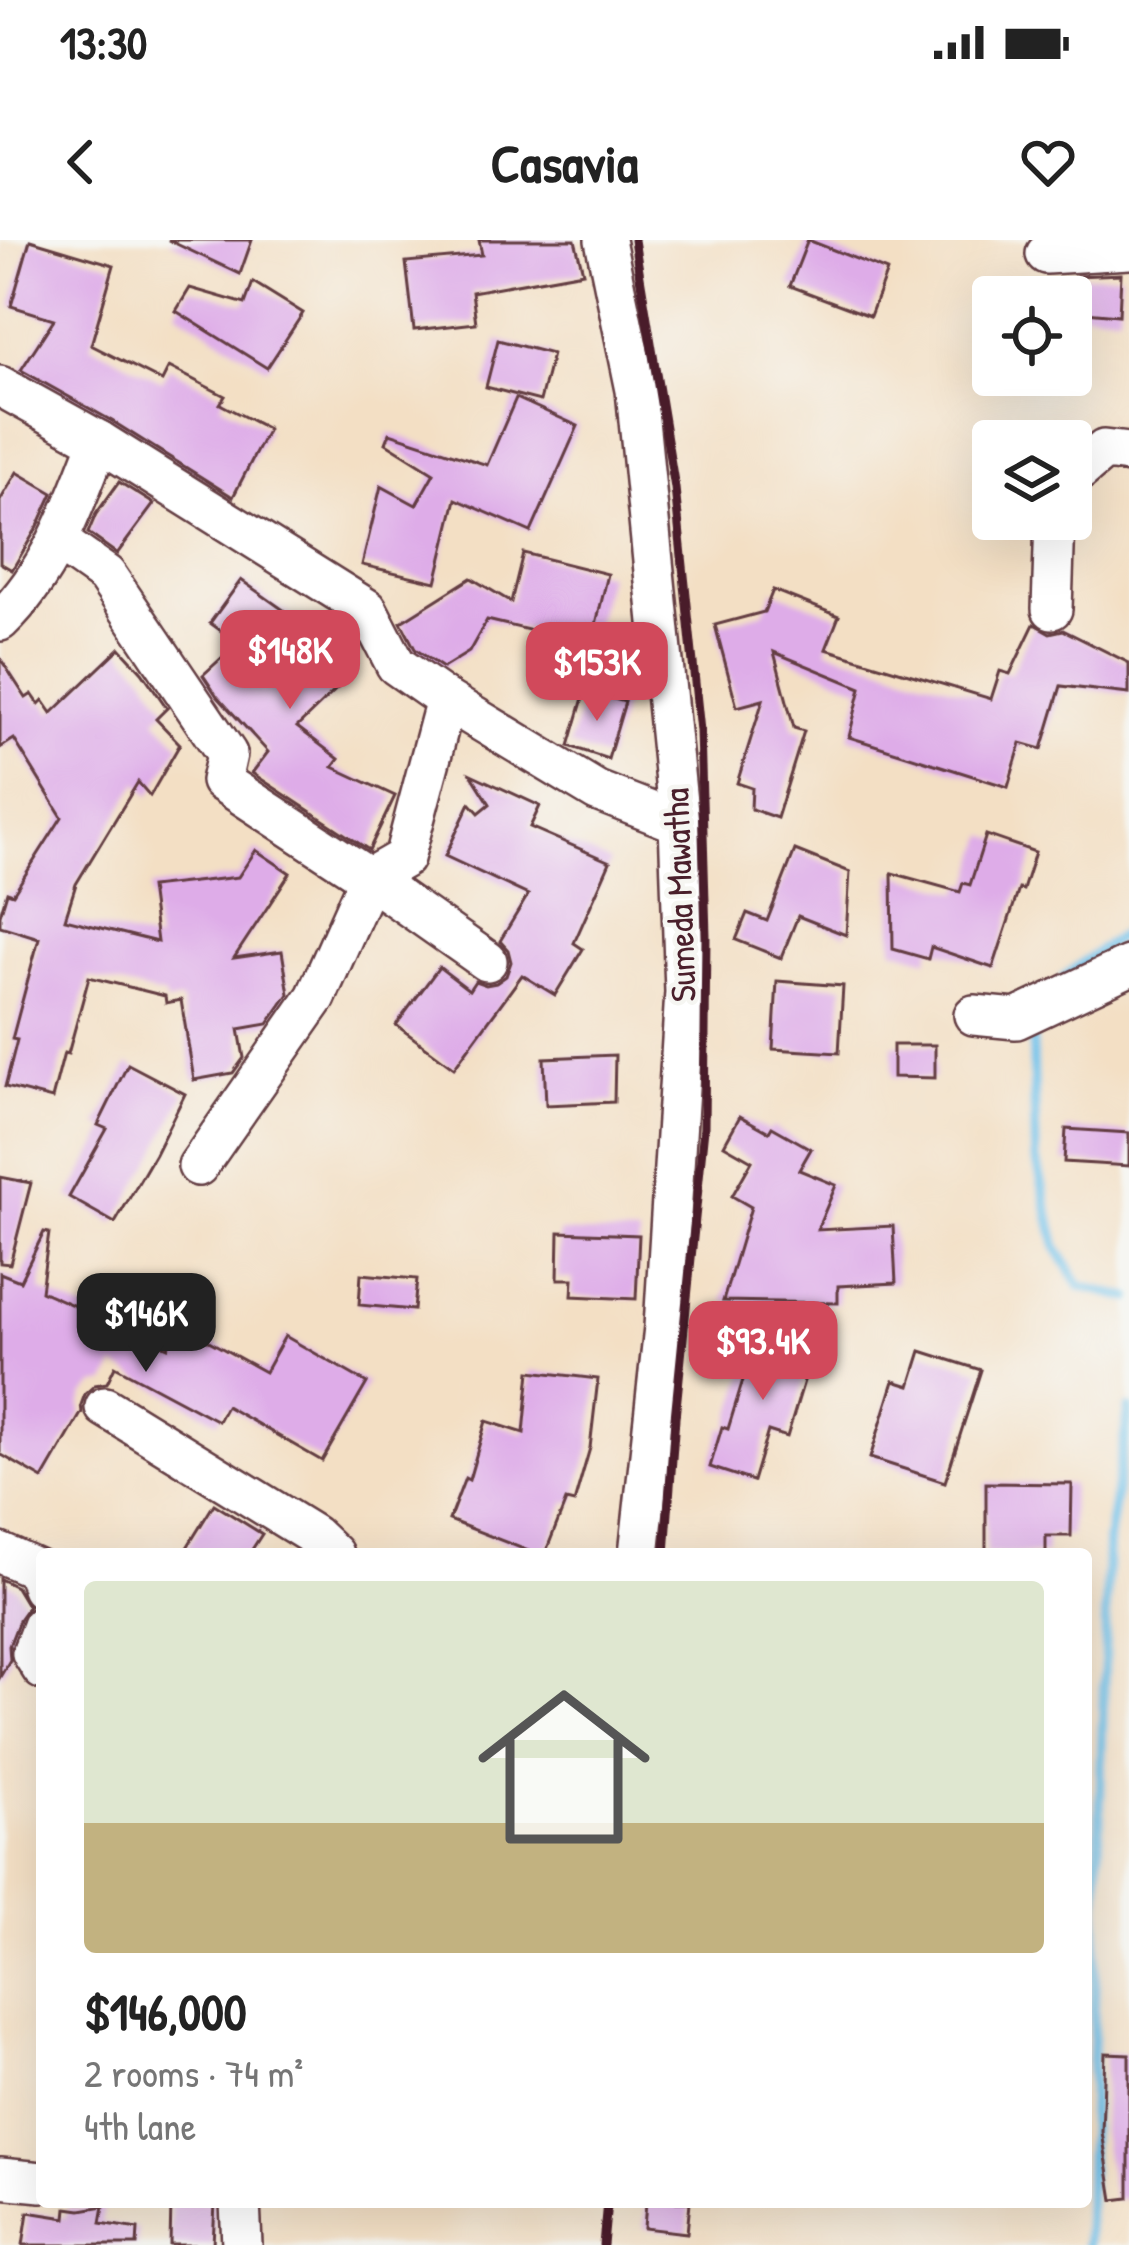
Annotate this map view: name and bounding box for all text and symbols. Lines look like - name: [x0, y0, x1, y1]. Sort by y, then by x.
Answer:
- text: 13:30: [60, 12, 147, 73]
- text: Casavia: [491, 126, 638, 199]
- icon: back: [48, 129, 114, 195]
- icon: heart: [1015, 129, 1081, 195]
- map controls: [972, 276, 1092, 540]
- button: locate: [972, 276, 1092, 396]
- button: layers: [972, 420, 1092, 540]
- pin: $148K: [206, 610, 374, 712]
- text: $148K: [247, 622, 333, 675]
- pin: $153K: [513, 622, 681, 724]
- text: $153K: [553, 634, 641, 687]
- street label: Sumeda Mawatha: [650, 787, 707, 1003]
- pin: $146K: [62, 1273, 230, 1375]
- text: $146K: [104, 1285, 188, 1338]
- pin: $93.4K: [665, 1301, 861, 1403]
- text: $93.4K: [716, 1313, 810, 1366]
- icon: home: [456, 1659, 672, 1875]
- text: $146,000: [84, 1977, 247, 2046]
- text: 2 rooms · 74 m²: [84, 2046, 303, 2099]
- text: 4th lane: [84, 2099, 196, 2152]

